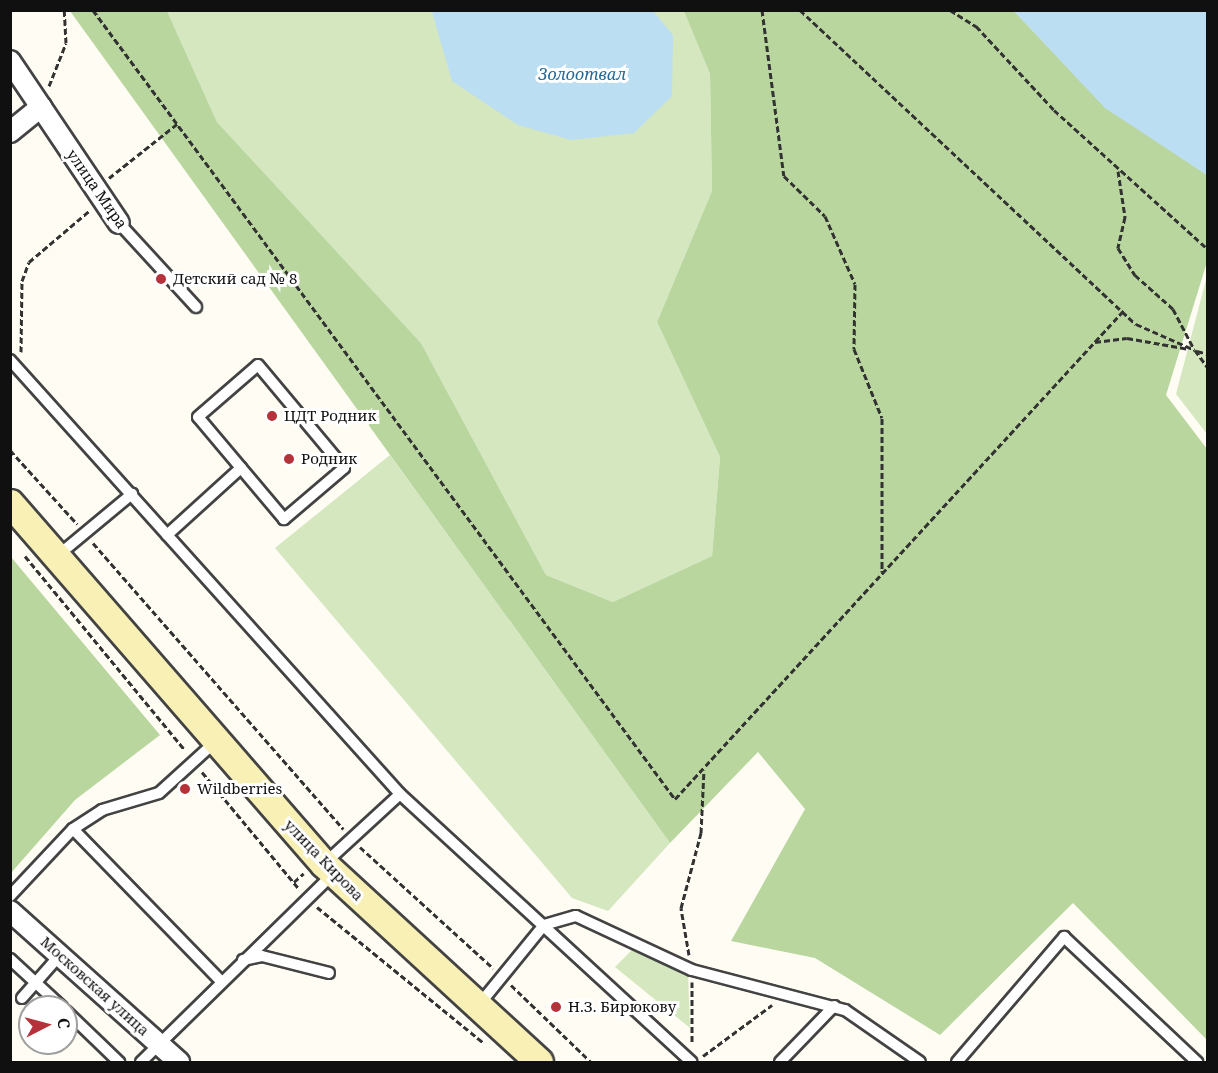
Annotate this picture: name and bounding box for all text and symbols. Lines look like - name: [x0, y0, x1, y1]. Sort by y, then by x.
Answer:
- water label: Золоотвал: [538, 64, 626, 84]
- street label: улица Мира: [63, 146, 131, 232]
- place label: Детский сад № 8: [173, 270, 297, 288]
- marker: Детский сад № 8: [154, 272, 168, 286]
- place label: ЦДТ Родник: [284, 407, 376, 425]
- marker: ЦДТ Родник: [265, 409, 279, 423]
- place label: Родник: [301, 450, 357, 468]
- marker: Родник: [282, 452, 296, 466]
- place label: Wildberries: [197, 780, 282, 798]
- marker: Wildberries: [178, 782, 192, 796]
- street label: улица Кирова: [281, 816, 367, 904]
- street label: Московская улица: [37, 933, 153, 1039]
- north arrow: [18, 995, 78, 1055]
- place label: Н.З. Бирюкову: [568, 998, 676, 1016]
- marker: Н.З. Бирюкову: [549, 1000, 563, 1014]
- text: С: [52, 1017, 75, 1030]

